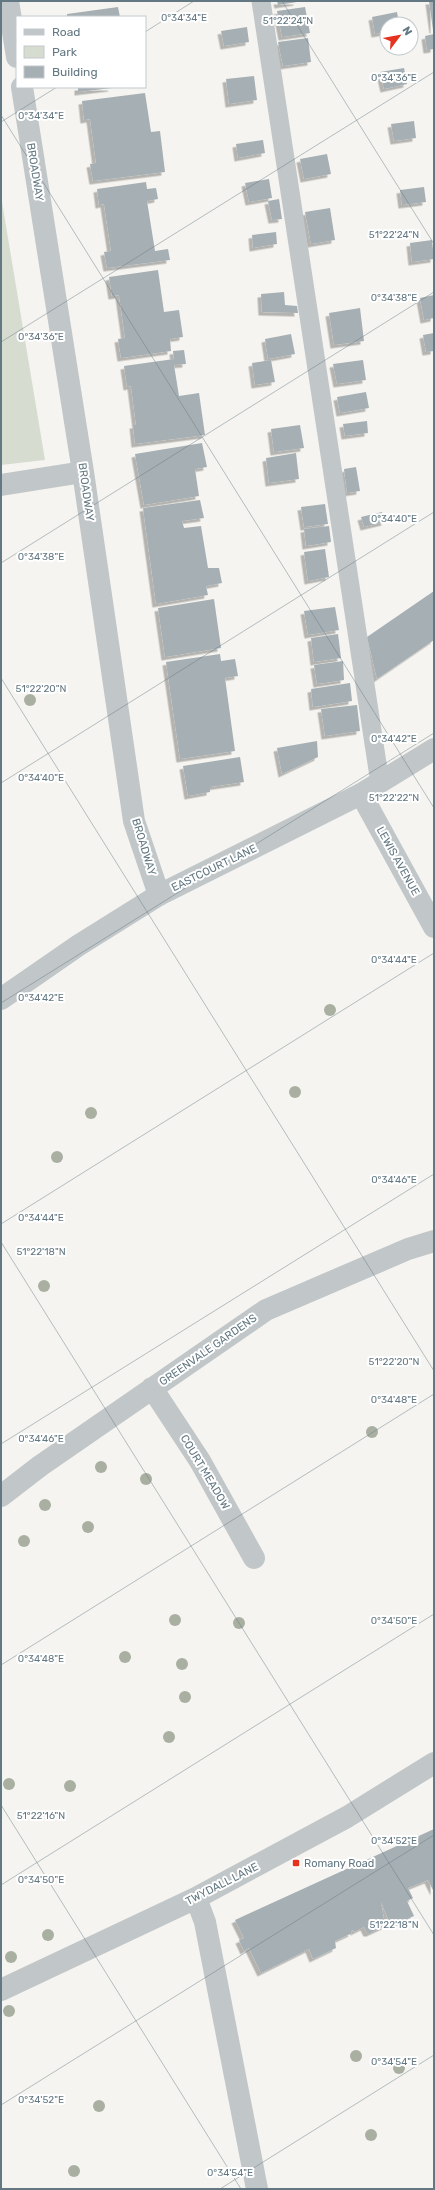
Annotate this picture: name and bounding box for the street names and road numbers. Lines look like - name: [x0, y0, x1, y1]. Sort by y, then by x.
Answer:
- street label: BROADWAY: [24, 142, 46, 202]
- street label: BROADWAY: [75, 462, 97, 522]
- street label: BROADWAY: [129, 817, 159, 877]
- street label: LEWIS AVENUE: [374, 824, 422, 898]
- street label: EASTCOURT LANE: [169, 842, 259, 894]
- street label: GREENVALE GARDENS: [157, 1311, 259, 1389]
- street label: COURT MEADOW: [178, 1432, 233, 1512]
- street label: TWYDALL LANE: [184, 1860, 261, 1908]

